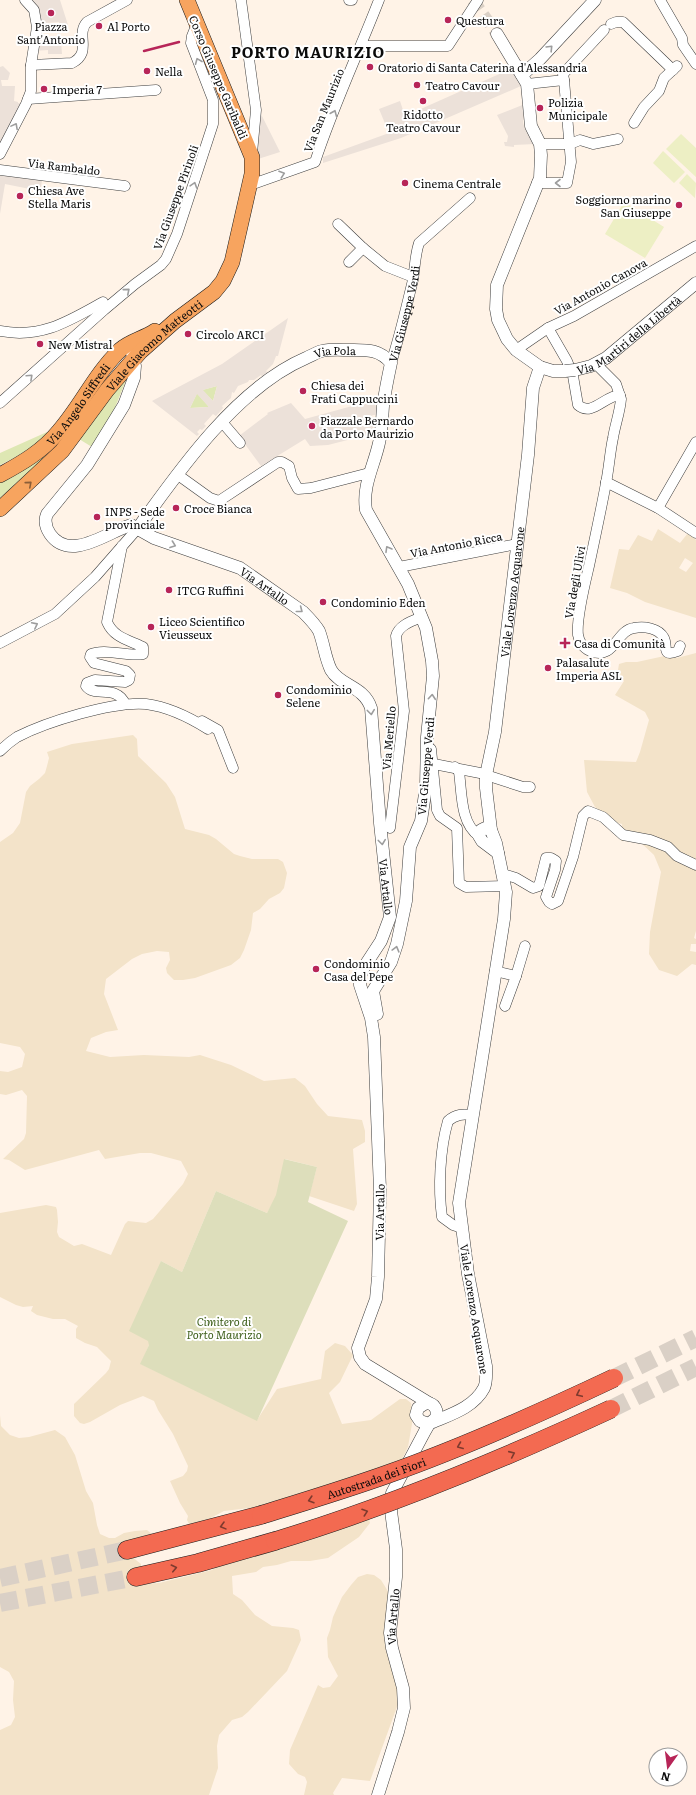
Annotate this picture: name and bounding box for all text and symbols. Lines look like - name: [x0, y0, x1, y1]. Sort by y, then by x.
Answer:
- marker: Piazza Sant'Antonio: [46, 8, 56, 18]
- place label: Questura: [456, 12, 504, 28]
- street label: Corso Giuseppe Garibaldi: [186, 13, 252, 142]
- marker: Questura: [443, 15, 453, 25]
- place label: Piazza Sant'Antonio: [17, 18, 85, 47]
- place label: Al Porto: [107, 18, 150, 34]
- marker: Al Porto: [94, 21, 104, 31]
- district label: PORTO MAURIZIO: [231, 40, 385, 63]
- one-way arrow: [545, 45, 553, 53]
- one-way arrow: [194, 57, 202, 64]
- place label: Oratorio di Santa Caterina d'Alessandria: [378, 59, 587, 75]
- marker: Oratorio di Santa Caterina d'Alessandria: [365, 62, 375, 72]
- place label: Nella: [155, 63, 183, 79]
- marker: Nella: [142, 66, 152, 76]
- street label: Via San Maurizio: [299, 66, 347, 154]
- place label: Teatro Cavour: [425, 77, 500, 93]
- marker: Teatro Cavour: [412, 80, 422, 90]
- place label: Imperia 7: [52, 81, 102, 97]
- marker: Imperia 7: [39, 84, 49, 94]
- place label: Polizia Municipale: [548, 94, 608, 123]
- marker: Ridotto Teatro Cavour: [418, 96, 428, 106]
- marker: Polizia Municipale: [535, 103, 545, 113]
- place label: Ridotto Teatro Cavour: [386, 106, 461, 135]
- one-way arrow: [329, 109, 337, 116]
- one-way arrow: [10, 123, 18, 130]
- street label: Via Giuseppe Pirinoli: [149, 142, 202, 252]
- street label: Via Rambaldo: [27, 154, 101, 178]
- one-way arrow: [279, 170, 286, 179]
- place label: Cinema Centrale: [413, 175, 501, 191]
- marker: Cinema Centrale: [400, 178, 410, 188]
- one-way arrow: [555, 179, 561, 187]
- place label: Chiesa Ave Stella Maris: [28, 182, 90, 211]
- one-way arrow: [189, 182, 198, 189]
- marker: Chiesa Ave Stella Maris: [15, 191, 25, 201]
- place label: Soggiorno marino San Giuseppe: [576, 191, 671, 220]
- marker: Soggiorno marino San Giuseppe: [674, 200, 684, 210]
- street label: Via Antonio Canova: [551, 254, 649, 318]
- street label: Via Giuseppe Verdi: [384, 264, 423, 364]
- one-way arrow: [122, 288, 129, 295]
- street label: Via Martiri della Libertà: [575, 291, 684, 377]
- street label: Viale Giacomo Matteotti: [102, 295, 206, 394]
- place label: Circolo ARCI: [196, 326, 264, 342]
- marker: Circolo ARCI: [183, 329, 193, 339]
- place label: New Mistral: [48, 336, 113, 352]
- marker: New Mistral: [35, 339, 45, 349]
- street label: Via Pola: [311, 342, 356, 361]
- street label: Via Angelo Siffredi: [42, 359, 113, 449]
- one-way arrow: [25, 375, 33, 382]
- place label: Chiesa dei Frati Cappuccini: [311, 377, 398, 406]
- marker: Chiesa dei Frati Cappuccini: [298, 386, 308, 396]
- place label: Piazzale Bernardo da Porto Maurizio: [320, 412, 414, 441]
- marker: Piazzale Bernardo da Porto Maurizio: [307, 421, 317, 431]
- one-way arrow: [24, 481, 32, 488]
- place label: Croce Bianca: [184, 500, 252, 516]
- place label: INPS - Sede provinciale: [105, 503, 165, 532]
- marker: Croce Bianca: [171, 503, 181, 513]
- marker: INPS - Sede provinciale: [92, 512, 102, 522]
- street label: Viale Lorenzo Acquarone: [496, 525, 527, 658]
- street label: Via Antonio Ricca: [409, 527, 503, 561]
- one-way arrow: [170, 540, 177, 549]
- street label: Via degli Ulivi: [560, 544, 588, 620]
- one-way arrow: [385, 545, 392, 553]
- street label: Via Artallo: [237, 563, 293, 608]
- place label: ITCG Ruffini: [177, 582, 244, 598]
- marker: ITCG Ruffini: [164, 585, 174, 595]
- place label: Condominio Eden: [331, 594, 426, 610]
- marker: Condominio Eden: [318, 597, 328, 607]
- one-way arrow: [296, 605, 303, 612]
- place label: Liceo Scientifico Vieusseux: [159, 613, 245, 642]
- marker: Liceo Scientifico Vieusseux: [146, 622, 156, 632]
- one-way arrow: [31, 623, 38, 630]
- place label: Casa di Comunità: [574, 635, 665, 651]
- marker: Casa di Comunità: [559, 637, 571, 649]
- place label: Palasalute Imperia ASL: [556, 654, 622, 683]
- marker: Palasalute Imperia ASL: [543, 663, 553, 673]
- place label: Condominio Selene: [286, 681, 352, 710]
- marker: Condominio Selene: [273, 690, 283, 700]
- one-way arrow: [427, 694, 436, 700]
- street label: Via Meriello: [377, 705, 399, 771]
- one-way arrow: [366, 709, 375, 716]
- street label: Via Giuseppe Verdi: [413, 716, 437, 816]
- one-way arrow: [377, 839, 386, 845]
- street label: Via Artallo: [376, 858, 398, 916]
- one-way arrow: [391, 945, 400, 952]
- place label: Condominio Casa del Pepe: [324, 955, 394, 984]
- marker: Condominio Casa del Pepe: [311, 964, 321, 974]
- street label: Via Artallo: [371, 1183, 387, 1241]
- street label: Viale Lorenzo Acquarone: [457, 1243, 493, 1375]
- park label: Cimitero di Porto Maurizio: [186, 1313, 262, 1342]
- one-way arrow: [576, 1389, 583, 1397]
- one-way arrow: [456, 1442, 463, 1450]
- one-way arrow: [509, 1450, 516, 1458]
- street label: Autostrada dei Fiori: [325, 1453, 428, 1502]
- one-way arrow: [308, 1495, 315, 1503]
- one-way arrow: [362, 1508, 369, 1516]
- one-way arrow: [220, 1521, 227, 1530]
- one-way arrow: [170, 1565, 177, 1573]
- street label: Via Artallo: [382, 1587, 403, 1646]
- north arrow: [648, 1747, 688, 1787]
- text: N: [659, 1769, 672, 1787]

